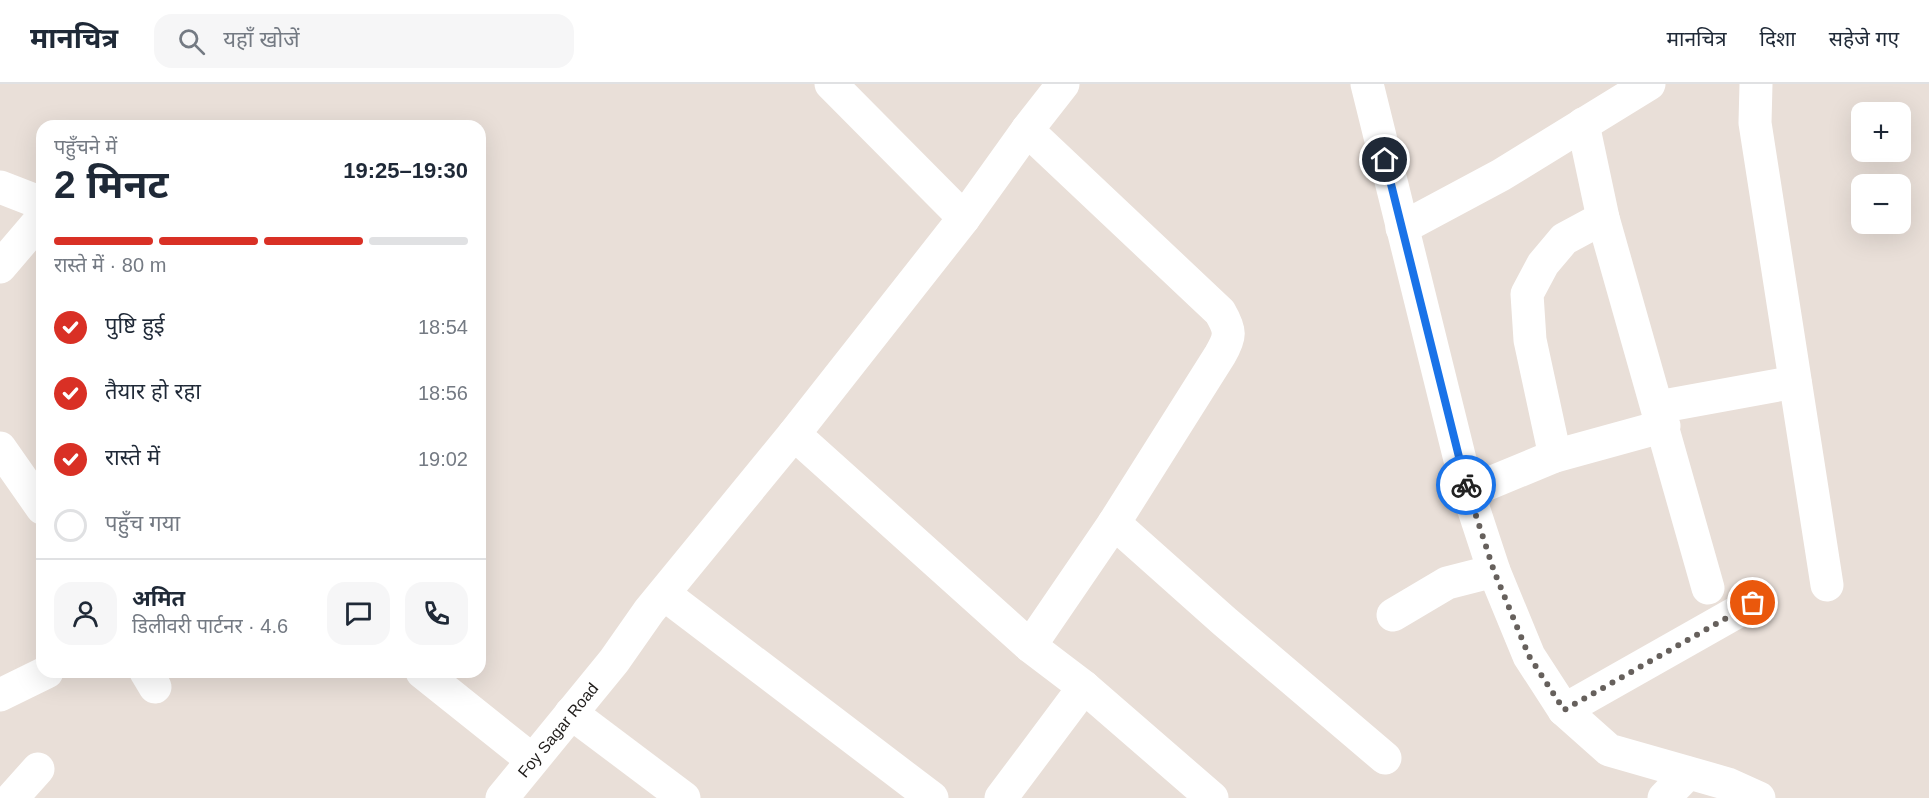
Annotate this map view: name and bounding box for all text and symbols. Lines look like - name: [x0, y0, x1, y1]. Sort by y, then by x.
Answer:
- search box: [154, 14, 574, 68]
- text: मानचित्र: [30, 23, 118, 54]
- icon: search: [175, 25, 208, 58]
- text: यहाँ खोजें: [223, 27, 300, 52]
- text: मानचित्र: [1666, 27, 1726, 50]
- text: दिशा: [1759, 27, 1796, 50]
- text: सहेजे गए: [1829, 27, 1899, 50]
- map controls: [1851, 102, 1911, 234]
- button: +: [1851, 102, 1911, 162]
- pin: [1359, 134, 1410, 185]
- text: पहुँचने में: [54, 136, 117, 158]
- icon: home: [1368, 143, 1401, 176]
- text: 19:25–19:30: [343, 158, 468, 183]
- text: 2 मिनट: [54, 163, 168, 206]
- button: −: [1851, 174, 1911, 234]
- text: रास्ते में · 80 m: [54, 254, 166, 276]
- icon: check: [54, 311, 87, 344]
- text: पुष्टि हुई: [105, 313, 165, 338]
- text: 18:54: [418, 316, 468, 338]
- icon: check: [54, 377, 87, 410]
- text: तैयार हो रहा: [105, 379, 201, 404]
- text: 18:56: [418, 382, 468, 404]
- icon: check: [54, 443, 87, 476]
- text: रास्ते में: [105, 445, 160, 470]
- text: 19:02: [418, 448, 468, 470]
- courier: [1436, 455, 1496, 515]
- icon: bike: [1450, 469, 1483, 502]
- text: पहुँच गया: [105, 511, 180, 536]
- pin: [1727, 577, 1778, 628]
- button: person: [54, 582, 117, 645]
- button: chat: [327, 582, 390, 645]
- button: phone: [405, 582, 468, 645]
- text: अमित: [132, 586, 185, 611]
- icon: bag: [1736, 586, 1769, 619]
- text: डिलीवरी पार्टनर · 4.6: [132, 615, 288, 637]
- street label: Foy Sagar Road: [515, 680, 602, 781]

